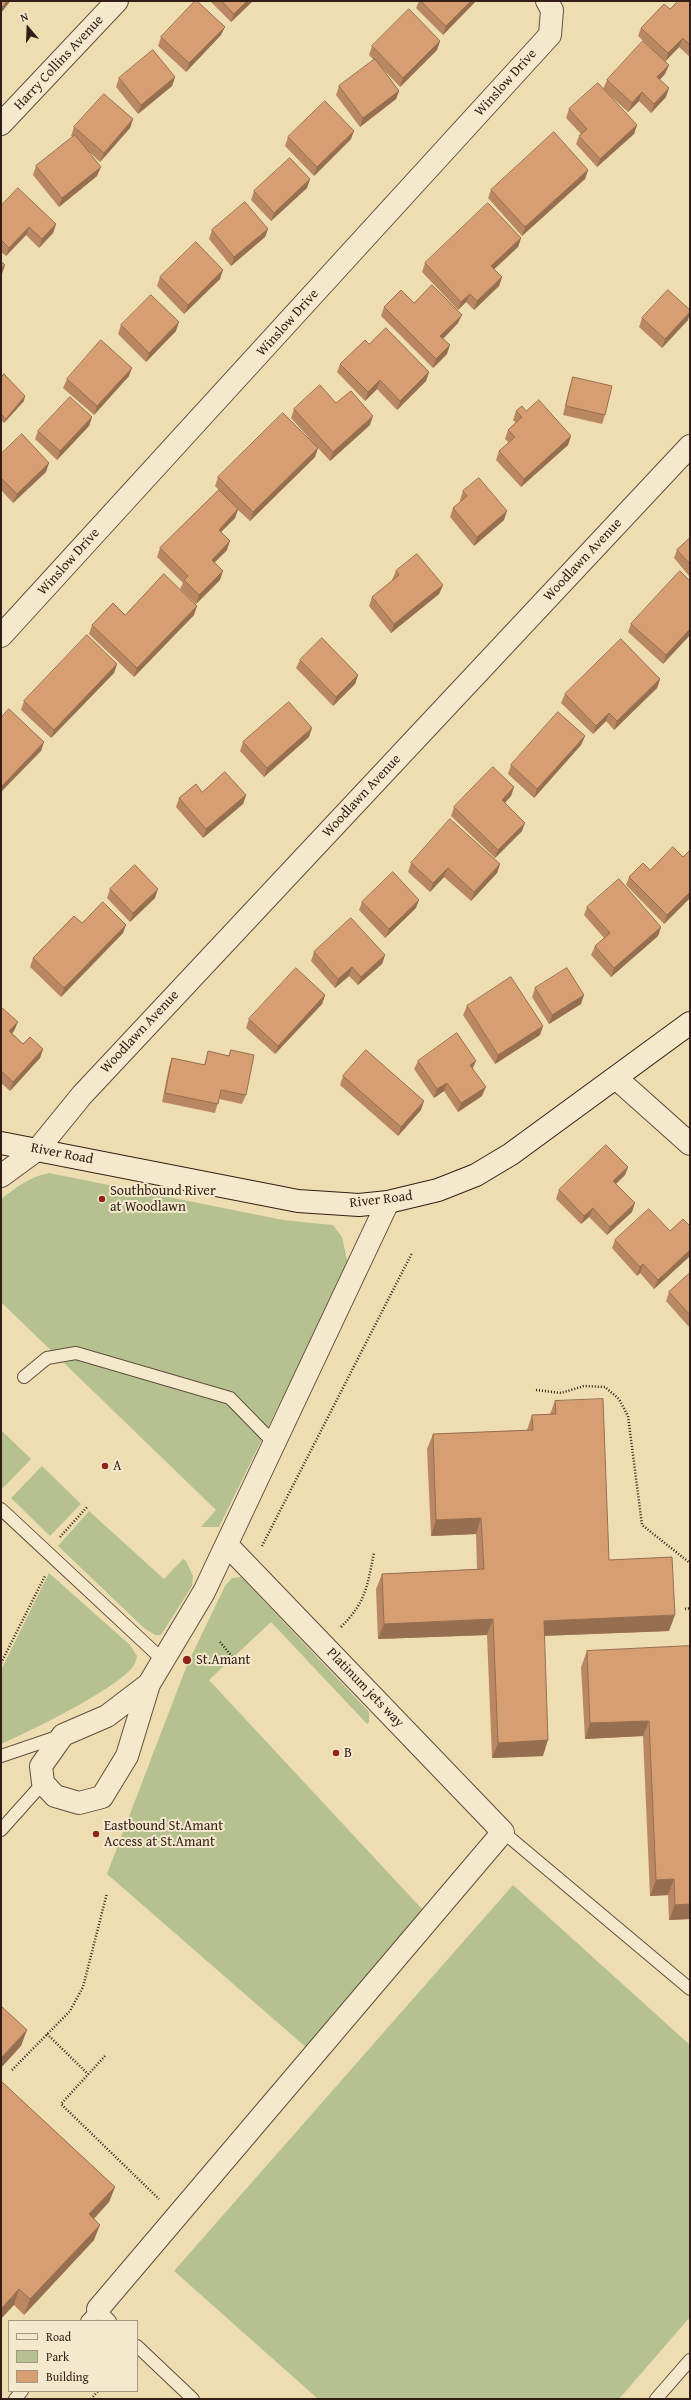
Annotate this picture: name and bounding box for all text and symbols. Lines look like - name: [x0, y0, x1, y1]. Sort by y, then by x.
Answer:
- north arrow: [8, 8, 48, 48]
- text: N: [18, 8, 30, 25]
- street label: Harry Collins Avenue: [11, 12, 107, 114]
- street label: Winslow Drive: [471, 46, 541, 120]
- street label: Winslow Drive: [253, 286, 323, 360]
- street label: Woodlawn Avenue: [540, 515, 626, 605]
- street label: Winslow Drive: [34, 525, 104, 599]
- street label: Woodlawn Avenue: [319, 751, 405, 841]
- street label: Woodlawn Avenue: [97, 987, 183, 1077]
- street label: River Road: [29, 1140, 95, 1168]
- place label: Southbound River at Woodlawn: [110, 1183, 216, 1216]
- street label: River Road: [349, 1188, 413, 1212]
- marker: Southbound River at Woodlawn: [97, 1194, 107, 1204]
- place label: A: [113, 1458, 121, 1474]
- marker: A: [100, 1461, 110, 1471]
- street label: Platinum jets way: [323, 1645, 407, 1731]
- place label: St.Amant: [196, 1652, 251, 1668]
- marker: St.Amant: [181, 1654, 193, 1666]
- place label: B: [344, 1745, 352, 1761]
- marker: B: [331, 1748, 341, 1758]
- place label: Eastbound St.Amant Access at St.Amant: [104, 1818, 223, 1850]
- marker: Eastbound St.Amant Access at St.Amant: [91, 1829, 101, 1839]
- legend: [8, 2320, 138, 2392]
- text: Road: [46, 2328, 71, 2345]
- text: Park: [46, 2348, 69, 2365]
- text: Building: [46, 2368, 89, 2385]

